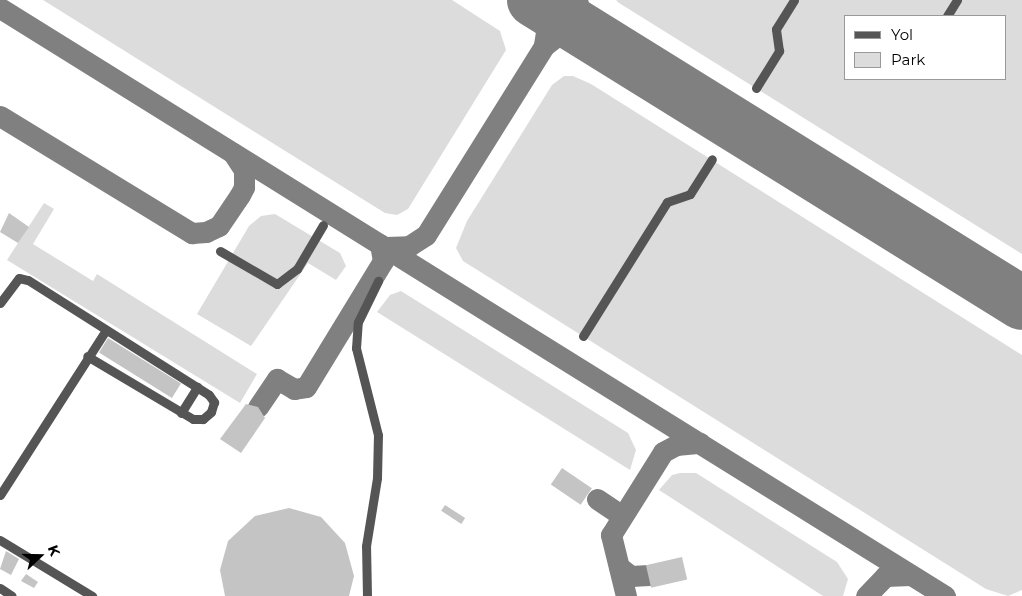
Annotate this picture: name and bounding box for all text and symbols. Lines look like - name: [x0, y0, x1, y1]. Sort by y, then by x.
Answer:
- legend: [844, 15, 1007, 80]
- text: Yol: [891, 25, 913, 44]
- text: Park: [891, 50, 925, 69]
- north arrow: [15, 531, 65, 581]
- text: K: [44, 543, 64, 559]

